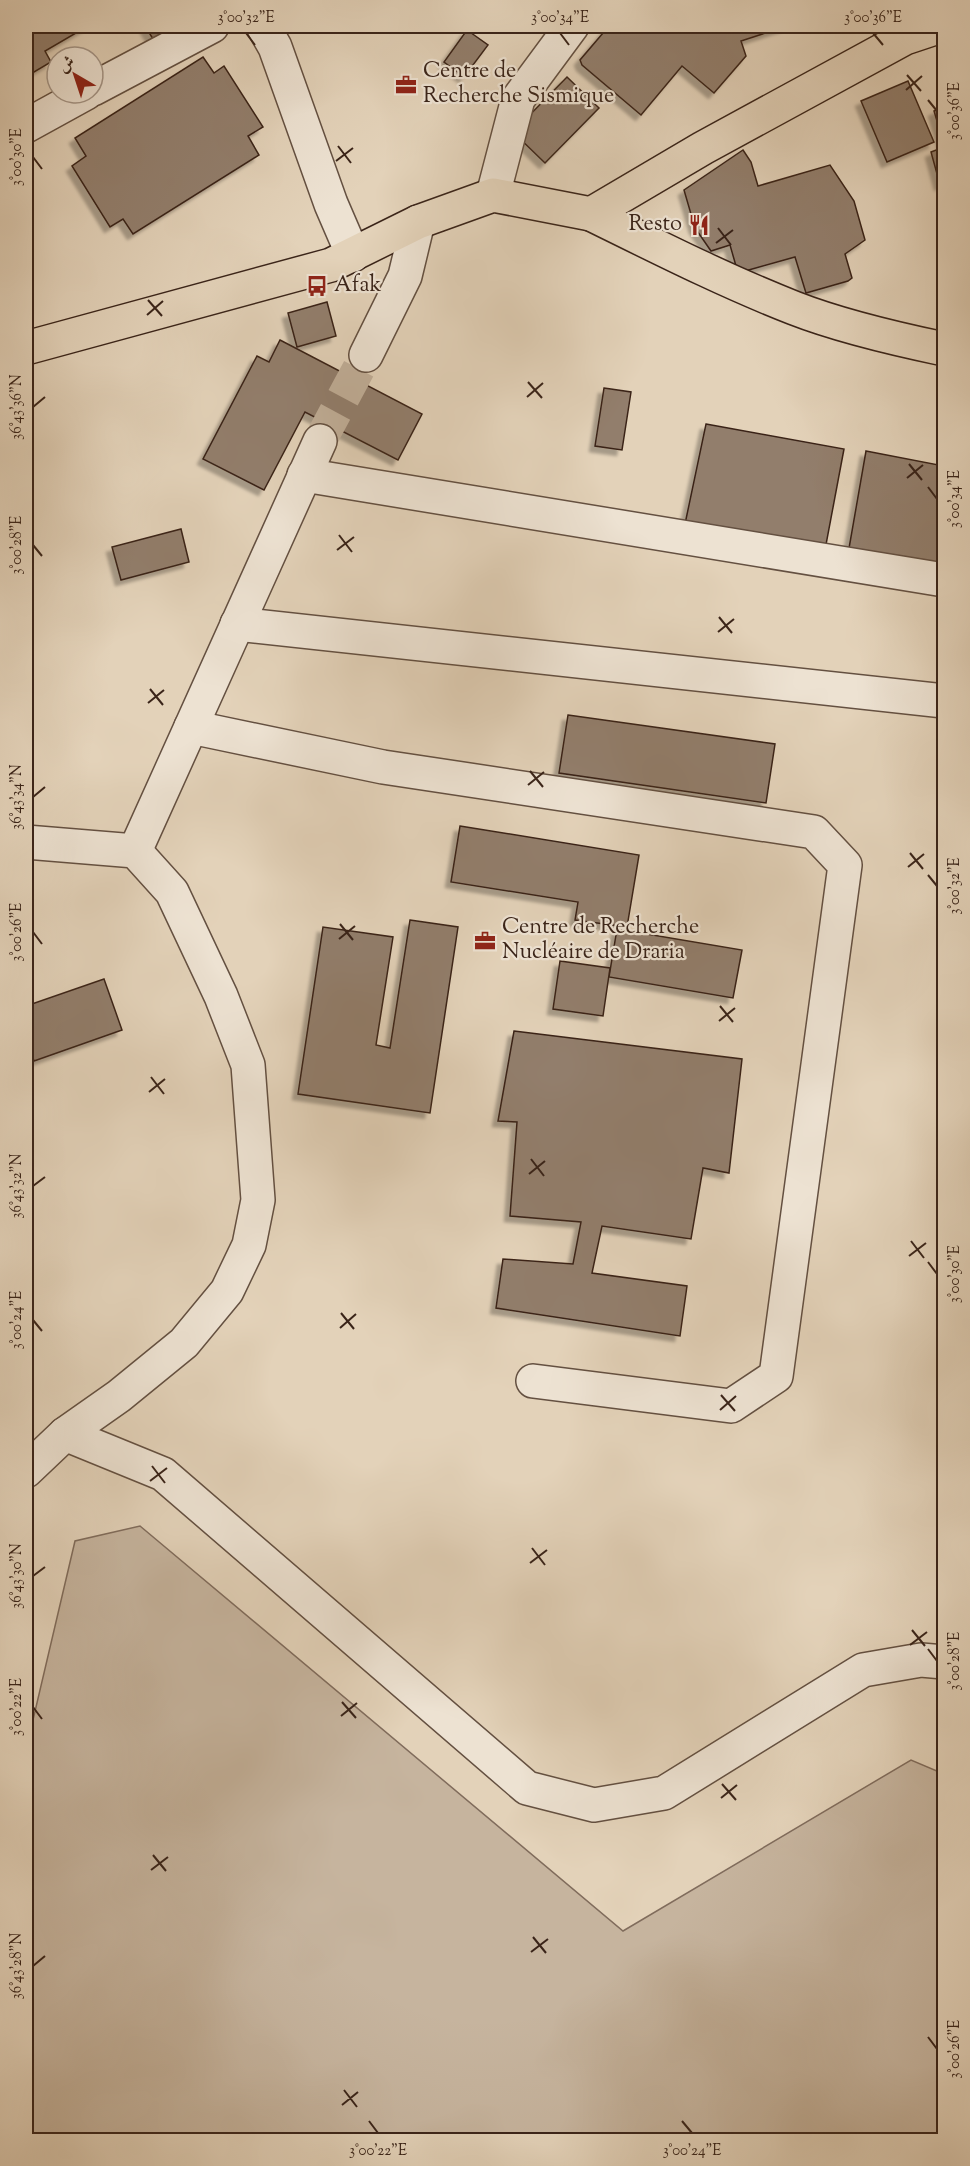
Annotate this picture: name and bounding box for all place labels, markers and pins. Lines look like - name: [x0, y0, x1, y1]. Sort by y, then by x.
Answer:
- place label: Centre de Recherche Sismique: [423, 56, 614, 113]
- office icon: Centre de Recherche Sismique: [394, 73, 418, 97]
- place label: Resto: [628, 209, 682, 241]
- restaurant icon: Resto: [687, 213, 711, 237]
- place label: Afak: [334, 270, 382, 302]
- bus stop icon: Afak: [305, 274, 329, 298]
- place label: Centre de Recherche Nucléaire de Draria: [502, 912, 699, 969]
- office icon: Centre de Recherche Nucléaire de Draria: [473, 929, 497, 953]

